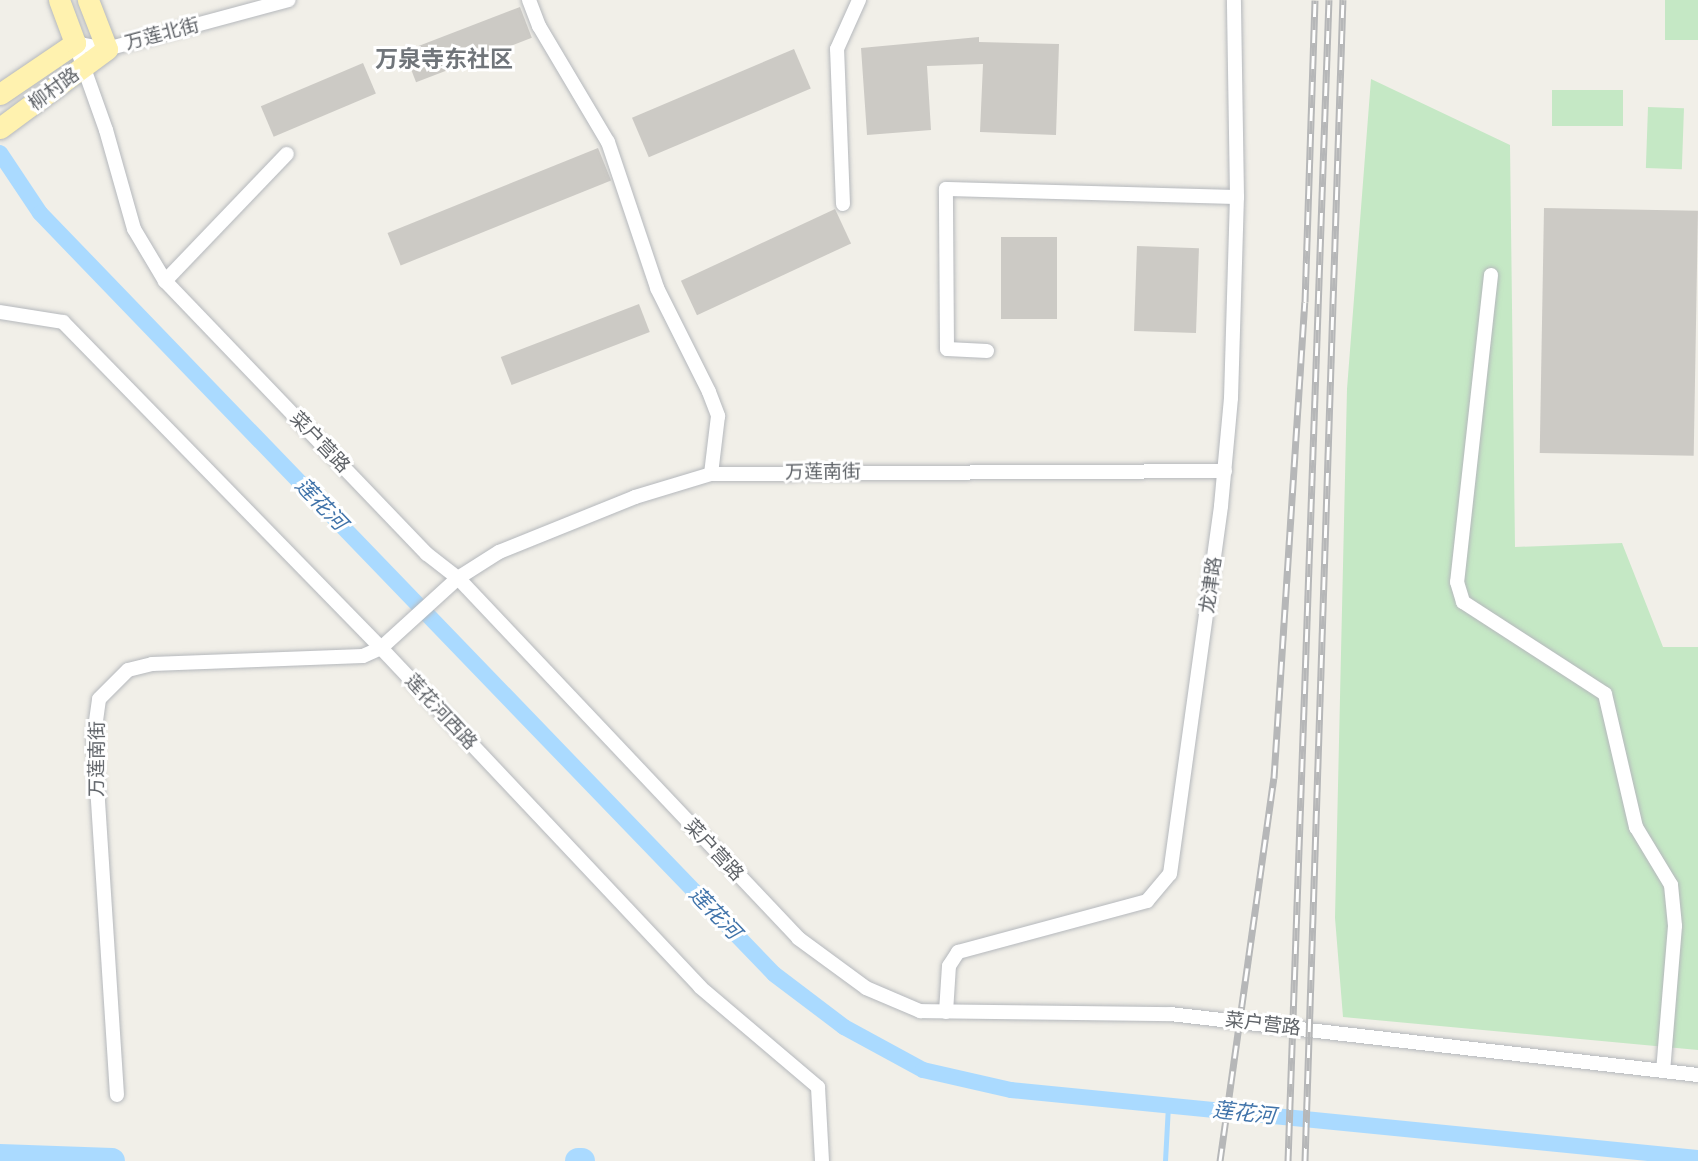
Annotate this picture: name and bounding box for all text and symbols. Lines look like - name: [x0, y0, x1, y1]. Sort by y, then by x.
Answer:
- street label: 万莲北街: [122, 13, 202, 55]
- district label: 万泉寺东社区: [375, 45, 513, 73]
- street label: 柳村路: [24, 63, 84, 115]
- street label: 菜户营路: [285, 407, 355, 477]
- street label: 万莲南街: [785, 460, 861, 484]
- water label: 莲花河: [290, 473, 352, 535]
- street label: 龙津路: [1196, 555, 1226, 615]
- street label: 莲花河西路: [400, 669, 482, 755]
- street label: 万莲南街: [86, 721, 108, 797]
- street label: 菜户营路: [680, 814, 748, 886]
- water label: 莲花河: [684, 882, 746, 944]
- street label: 菜户营路: [1224, 1008, 1302, 1040]
- water label: 莲花河: [1211, 1097, 1277, 1129]

